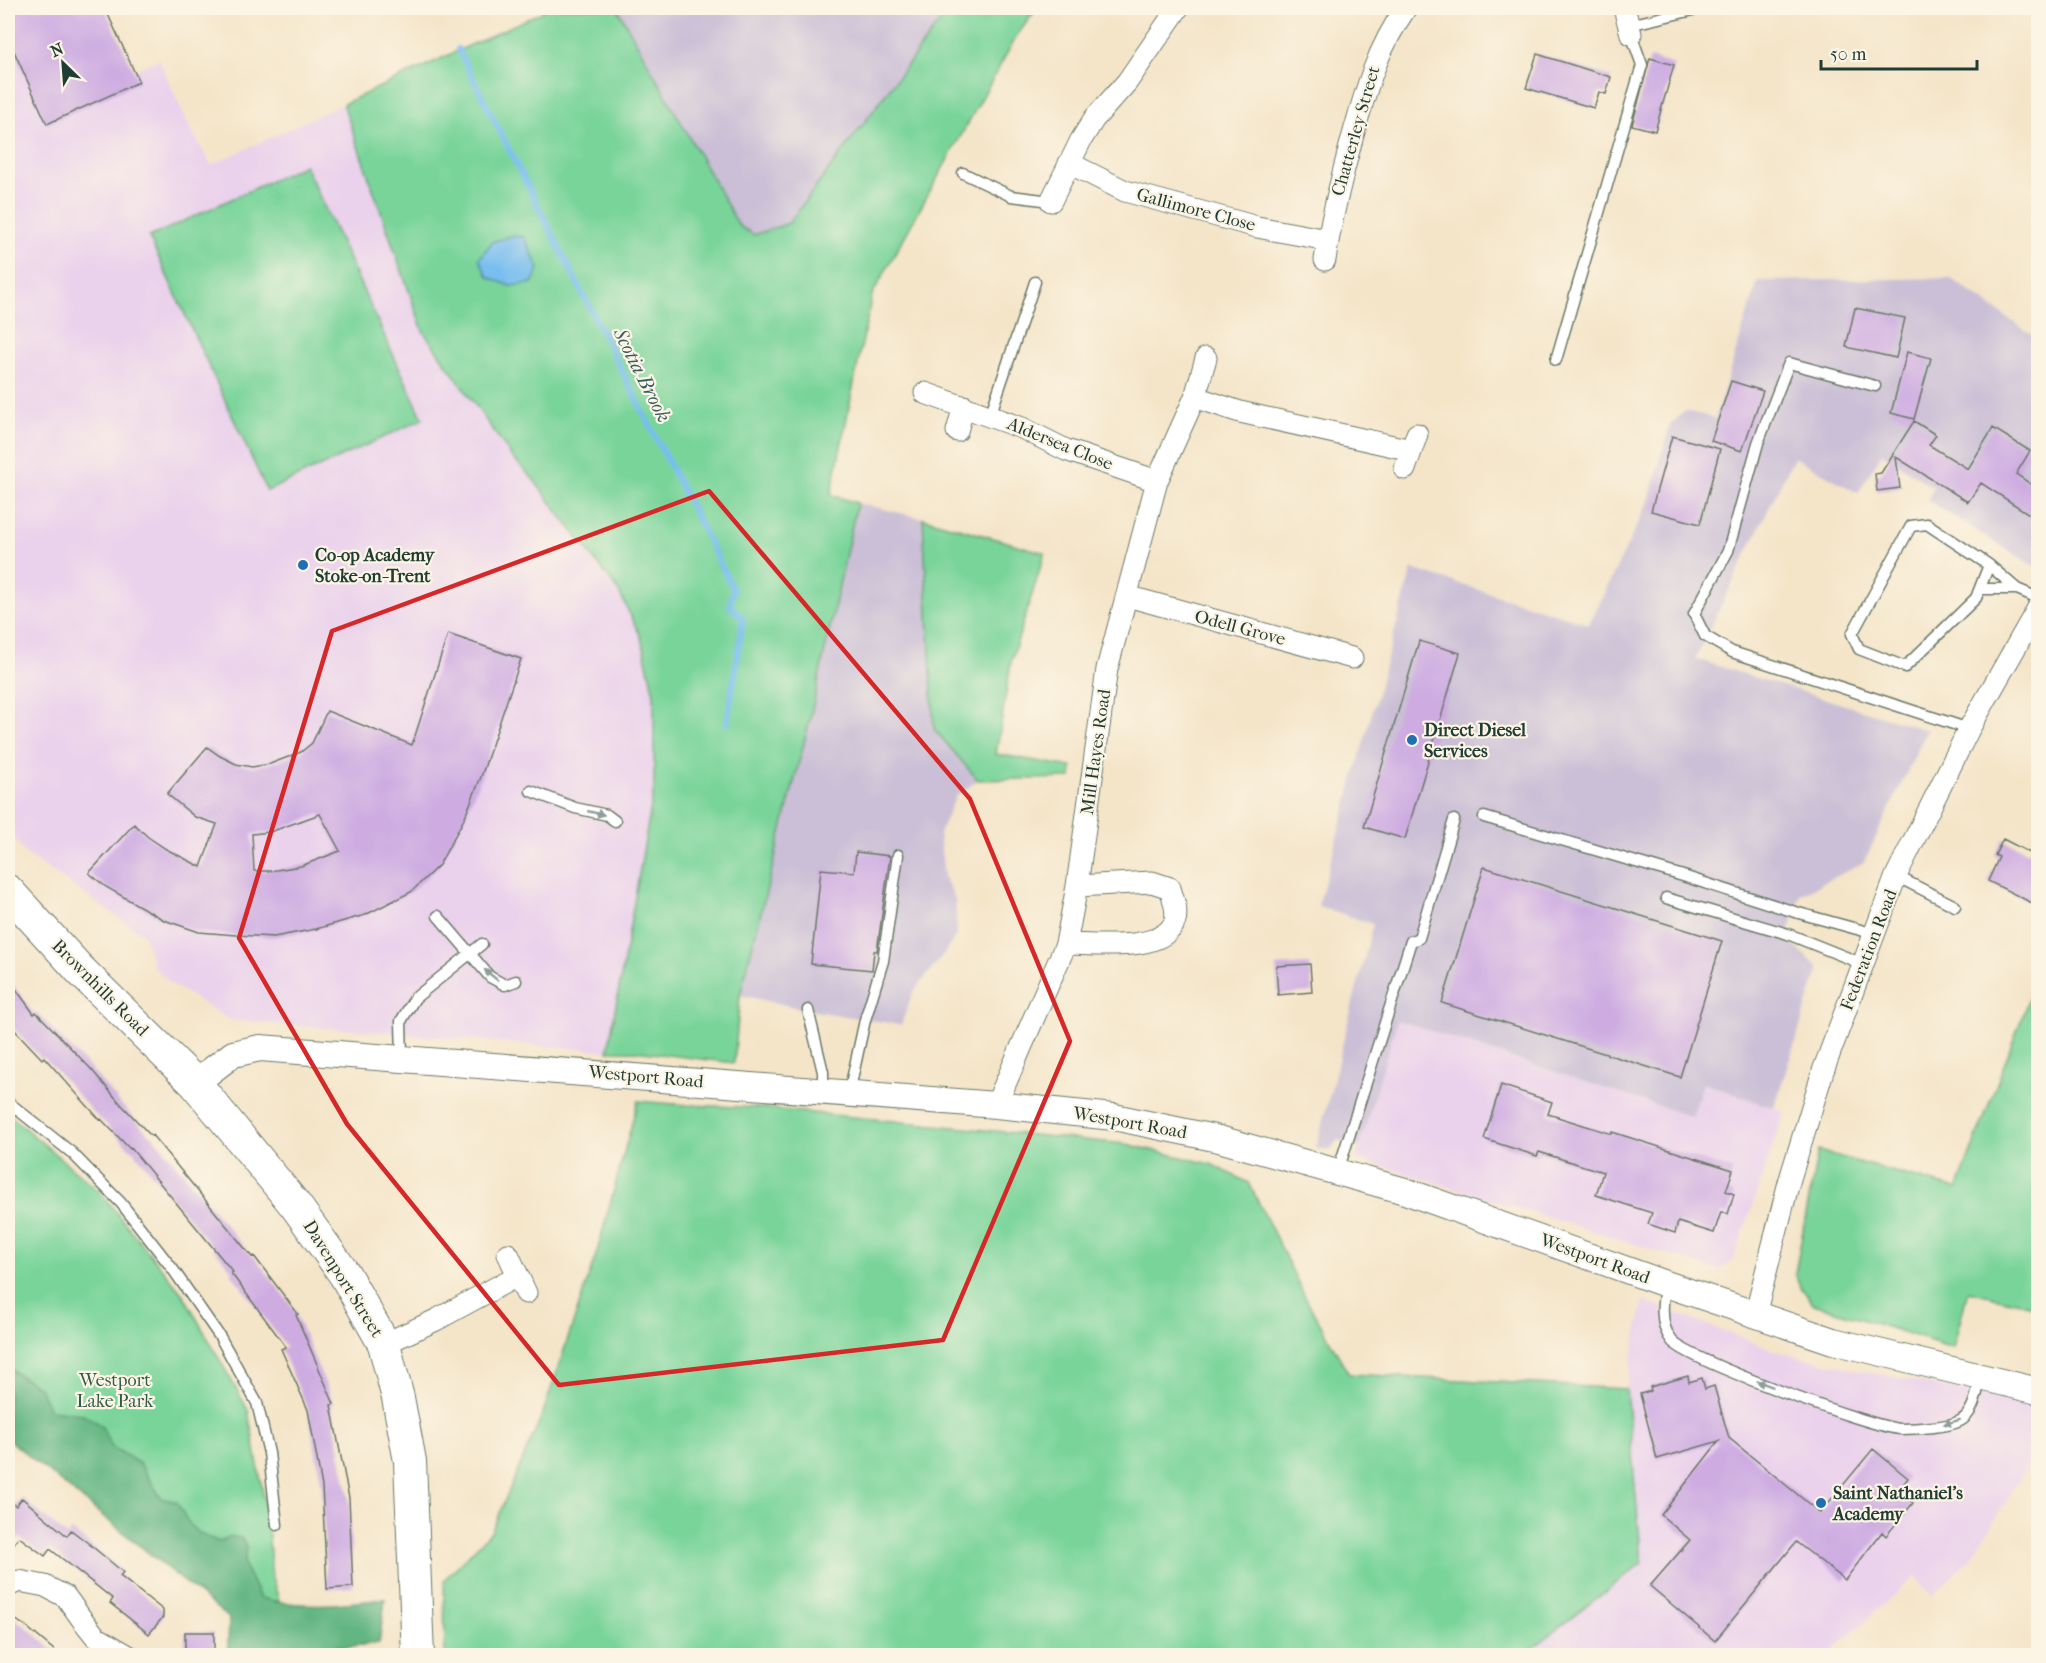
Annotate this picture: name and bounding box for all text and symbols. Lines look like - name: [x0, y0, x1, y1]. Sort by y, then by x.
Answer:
- north arrow: [33, 33, 93, 93]
- scale bar: [1821, 33, 1977, 71]
- text: N: [47, 38, 67, 61]
- text: 50 m: [1830, 44, 1867, 65]
- street label: Chatterley Street: [1327, 63, 1385, 198]
- street label: Gallimore Close: [1134, 184, 1258, 236]
- water label: Scotia Brook: [608, 323, 675, 426]
- street label: Aldersea Close: [1003, 413, 1116, 475]
- place label: Co-op Academy Stoke-on-Trent: [315, 545, 436, 587]
- marker: Co-op Academy Stoke-on-Trent: [296, 558, 310, 572]
- street label: Odell Grove: [1192, 606, 1288, 650]
- street label: Mill Hayes Road: [1077, 688, 1115, 816]
- place label: Direct Diesel Services: [1424, 720, 1527, 762]
- marker: Direct Diesel Services: [1405, 733, 1419, 747]
- one-way arrow: [587, 808, 605, 818]
- street label: Federation Road: [1836, 886, 1902, 1014]
- street label: Brownhills Road: [47, 935, 153, 1041]
- one-way arrow: [483, 969, 499, 982]
- street label: Westport Road: [587, 1061, 705, 1093]
- street label: Westport Road: [1070, 1102, 1189, 1143]
- street label: Davenport Street: [299, 1217, 388, 1342]
- street label: Westport Road: [1536, 1229, 1653, 1289]
- park label: Westport Lake Park: [77, 1370, 154, 1412]
- one-way arrow: [1756, 1378, 1774, 1388]
- one-way arrow: [1943, 1418, 1961, 1427]
- place label: Saint Nathaniel's Academy: [1832, 1483, 1963, 1525]
- marker: Saint Nathaniel's Academy: [1814, 1496, 1828, 1510]

